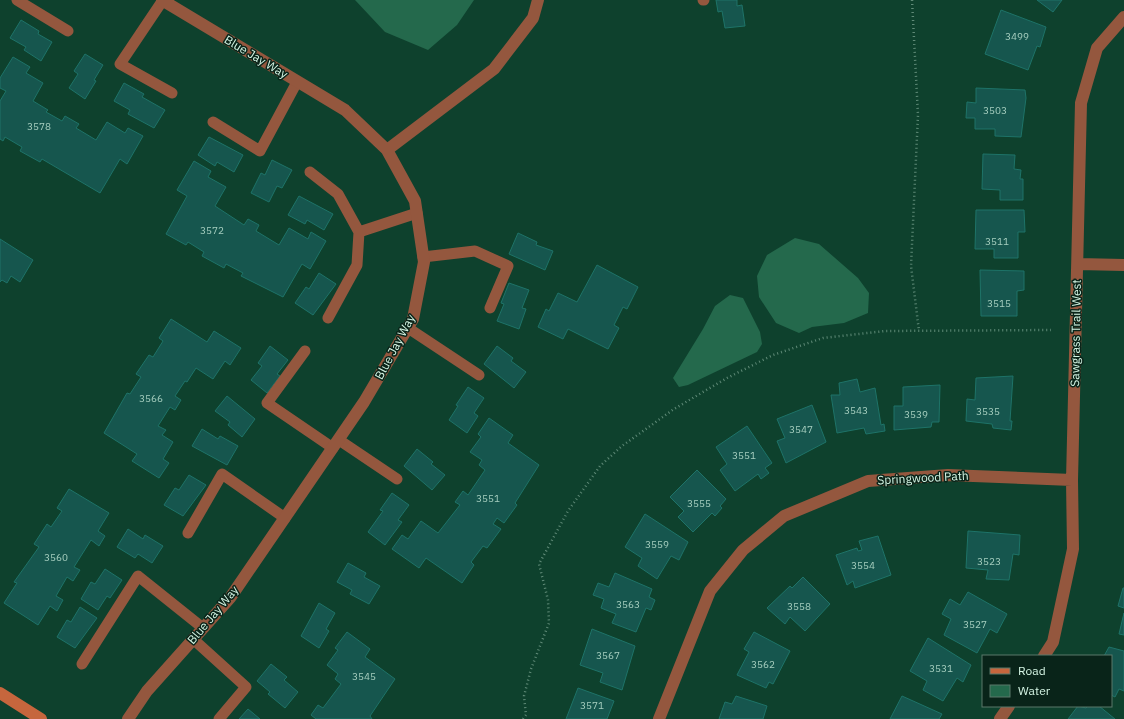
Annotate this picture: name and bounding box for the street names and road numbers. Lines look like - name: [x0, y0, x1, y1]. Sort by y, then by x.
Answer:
- street label: Blue Jay Way: [222, 32, 291, 81]
- street label: Sawgrass Trail West: [1067, 279, 1084, 387]
- street label: Blue Jay Way: [371, 312, 418, 382]
- street label: Springwood Path: [877, 468, 969, 487]
- street label: Blue Jay Way: [184, 582, 241, 647]

